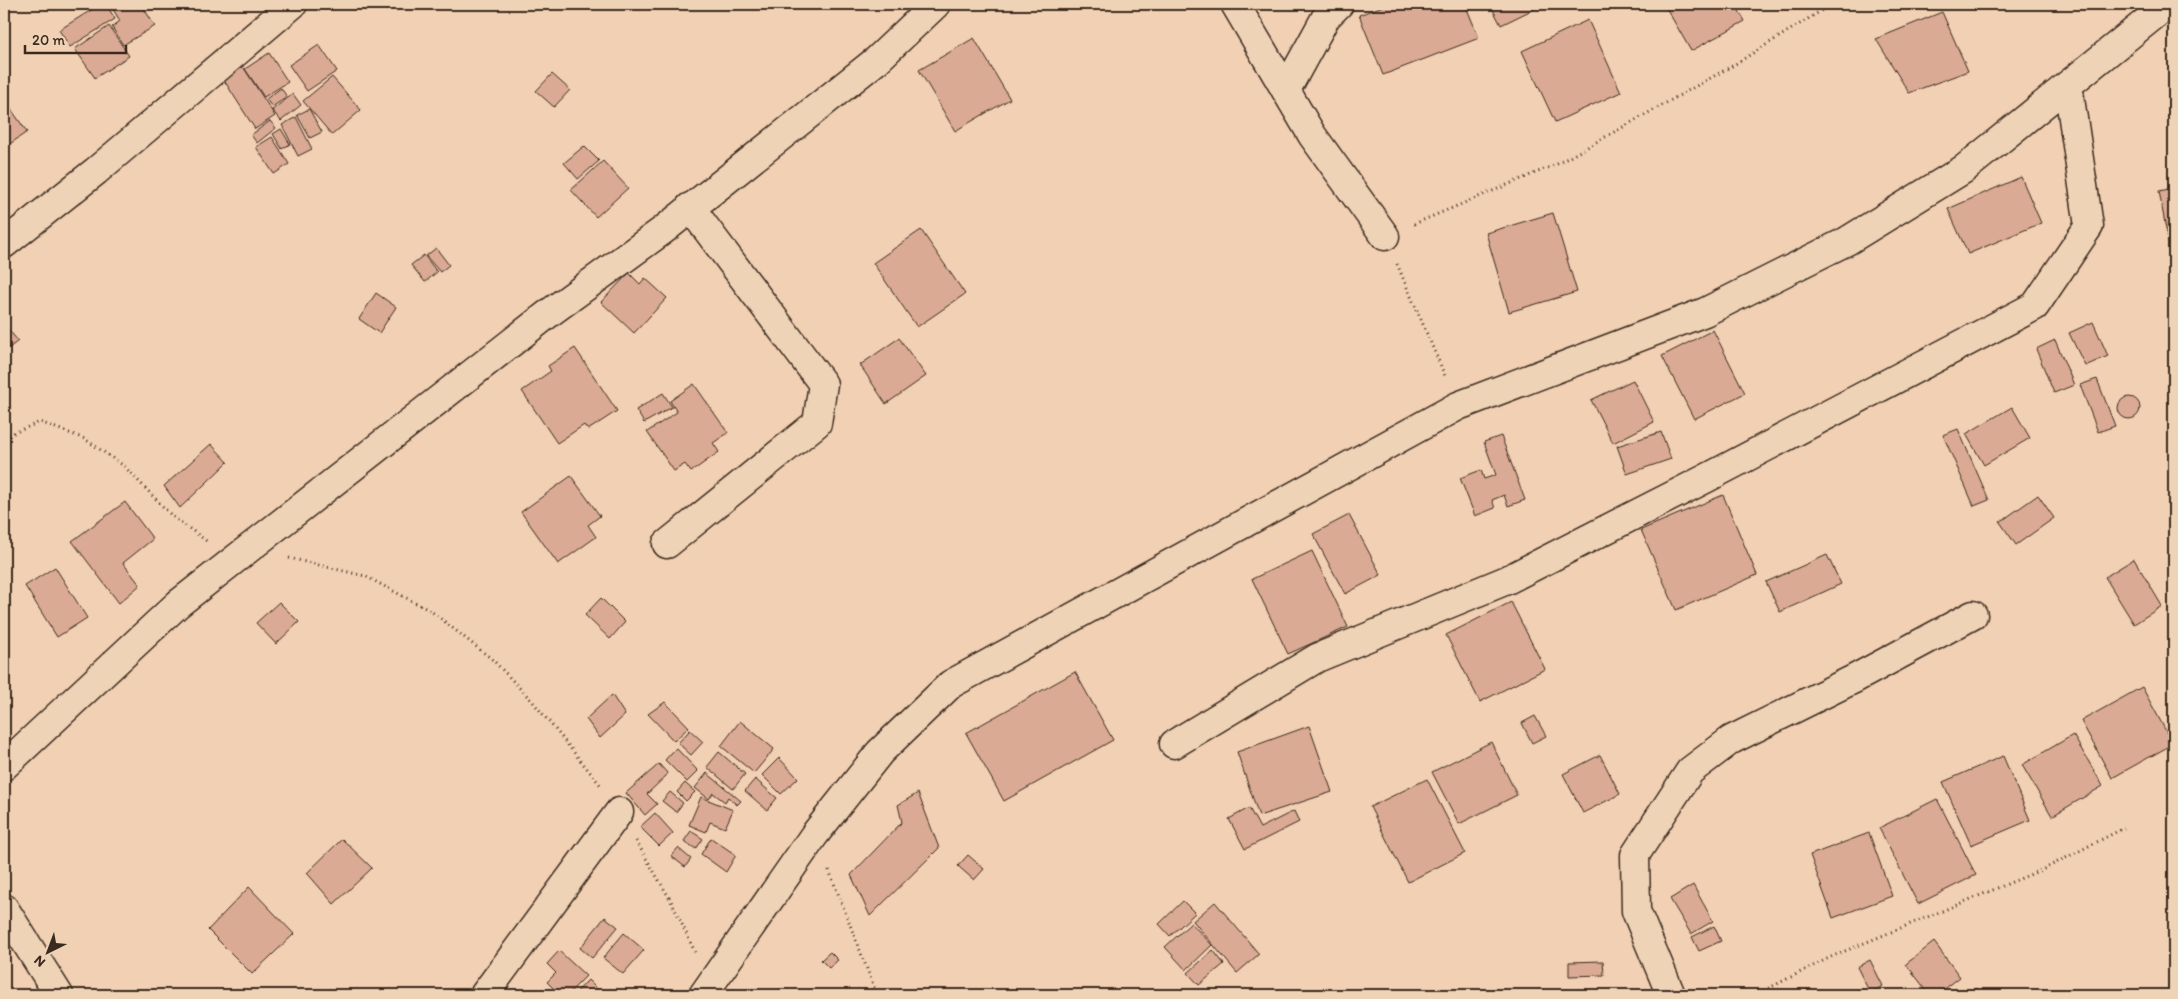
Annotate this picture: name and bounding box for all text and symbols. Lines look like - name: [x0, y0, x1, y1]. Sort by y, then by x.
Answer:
- scale bar: [25, 22, 126, 54]
- text: 20 m: [32, 31, 66, 49]
- north arrow: [22, 926, 72, 976]
- text: N: [30, 952, 49, 971]

